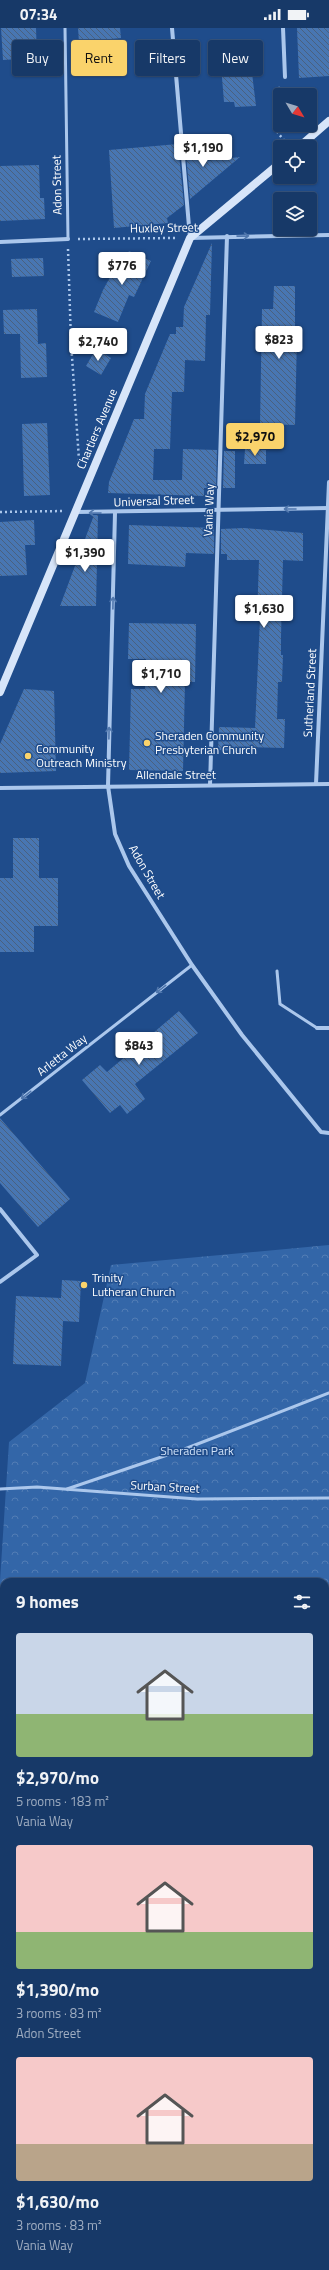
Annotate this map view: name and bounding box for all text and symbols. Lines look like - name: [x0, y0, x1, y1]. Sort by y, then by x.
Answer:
- text: 07:34: [20, 3, 57, 26]
- chip: Buy: [12, 40, 63, 76]
- chip: Rent: [71, 40, 127, 76]
- chip: Filters: [135, 40, 200, 76]
- chip: New: [208, 40, 263, 76]
- north arrow: [273, 88, 317, 132]
- map controls: [273, 88, 317, 236]
- pin: $1,190: [170, 134, 236, 168]
- text: $1,190: [183, 137, 223, 157]
- button: locate: [273, 140, 317, 184]
- street label: Adon Street: [46, 154, 67, 215]
- button: layers: [273, 192, 317, 236]
- street label: Huxley Street: [130, 217, 199, 238]
- one-way arrow: [236, 232, 249, 240]
- pin: $776: [98, 252, 146, 286]
- text: $776: [107, 255, 137, 275]
- pin: $823: [255, 326, 303, 360]
- pin: $2,740: [65, 328, 131, 362]
- text: $823: [264, 329, 294, 349]
- text: $2,740: [78, 331, 118, 351]
- street label: Chartiers Avenue: [71, 386, 122, 472]
- pin: $2,970: [222, 423, 288, 457]
- text: $2,970: [235, 426, 275, 446]
- street label: Vania Way: [198, 483, 219, 537]
- street label: Universal Street: [113, 490, 195, 511]
- one-way arrow: [284, 505, 297, 513]
- one-way arrow: [89, 509, 102, 517]
- pin: $1,390: [52, 539, 118, 573]
- text: $1,390: [65, 542, 105, 562]
- pin: $1,630: [231, 595, 297, 629]
- one-way arrow: [109, 597, 116, 610]
- text: $1,630: [244, 598, 284, 618]
- street label: Sutherland Street: [298, 647, 321, 738]
- pin: $1,710: [128, 660, 194, 694]
- text: $1,710: [141, 663, 181, 683]
- place label: Sheraden Community Presbyterian Church: [155, 726, 264, 759]
- one-way arrow: [106, 727, 113, 740]
- marker: Sheraden Community Presbyterian Church: [142, 738, 152, 748]
- place label: Community Outreach Ministry: [36, 739, 127, 772]
- marker: Community Outreach Ministry: [23, 751, 33, 761]
- street label: Allendale Street: [136, 765, 217, 784]
- street label: Adon Street: [124, 841, 171, 903]
- one-way arrow: [156, 984, 167, 993]
- street label: Arletta Way: [32, 1029, 91, 1080]
- pin: $843: [115, 1032, 163, 1066]
- text: $843: [124, 1035, 154, 1055]
- one-way arrow: [20, 1090, 31, 1099]
- place label: Trinity Lutheran Church: [92, 1268, 175, 1301]
- marker: Trinity Lutheran Church: [79, 1280, 89, 1290]
- park label: Sheraden Park: [160, 1441, 234, 1460]
- street label: Surban Street: [130, 1475, 201, 1498]
- text: 9 homes: [16, 1589, 79, 1615]
- icon: filters: [291, 1591, 313, 1613]
- icon: home: [129, 1659, 201, 1731]
- text: $2,970/mo: [16, 1765, 99, 1791]
- text: 5 rooms · 183 m²: [16, 1791, 109, 1811]
- text: Vania Way: [16, 1811, 73, 1831]
- icon: home: [129, 1871, 201, 1943]
- text: $1,390/mo: [16, 1977, 99, 2003]
- text: 3 rooms · 83 m²: [16, 2003, 102, 2023]
- text: Adon Street: [16, 2023, 81, 2043]
- icon: home: [129, 2083, 201, 2155]
- text: $1,630/mo: [16, 2189, 99, 2215]
- text: 3 rooms · 83 m²: [16, 2215, 102, 2235]
- text: Vania Way: [16, 2235, 73, 2255]

